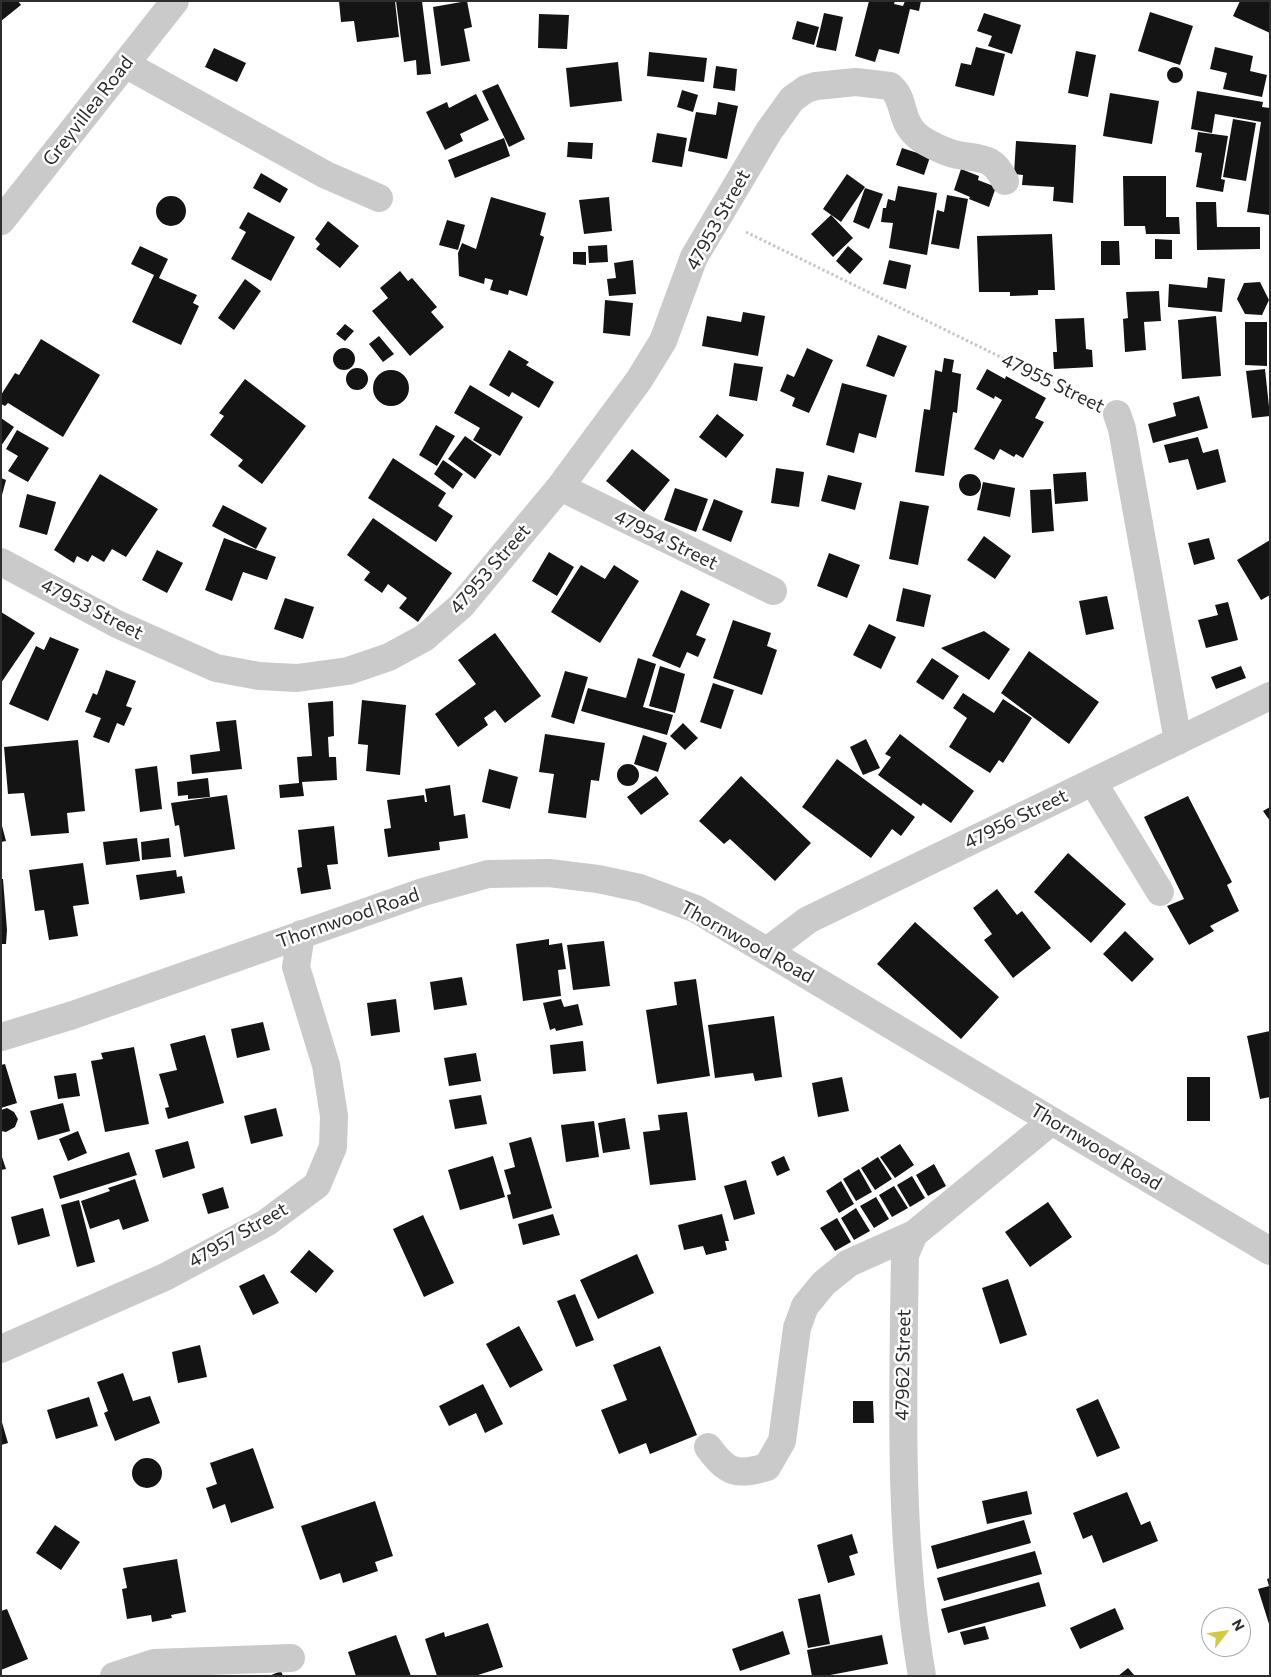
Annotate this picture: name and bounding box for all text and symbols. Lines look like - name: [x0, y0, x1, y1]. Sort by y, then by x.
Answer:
- street label: Greyvillea Road: [38, 52, 138, 170]
- street label: 47953 Street: [681, 166, 755, 274]
- street label: 47955 Street: [998, 348, 1108, 418]
- street label: 47954 Street: [611, 505, 721, 575]
- street label: 47953 Street: [445, 519, 535, 619]
- street label: 47953 Street: [37, 574, 147, 644]
- street label: 47956 Street: [961, 784, 1071, 854]
- street label: Thornwood Road: [274, 883, 422, 953]
- street label: Thornwood Road: [676, 896, 818, 988]
- street label: Thornwood Road: [1026, 1099, 1166, 1195]
- street label: 47957 Street: [184, 1197, 292, 1273]
- street label: 47962 Street: [891, 1309, 915, 1421]
- north arrow: [1201, 1607, 1251, 1657]
- text: N: [1229, 1616, 1249, 1634]

